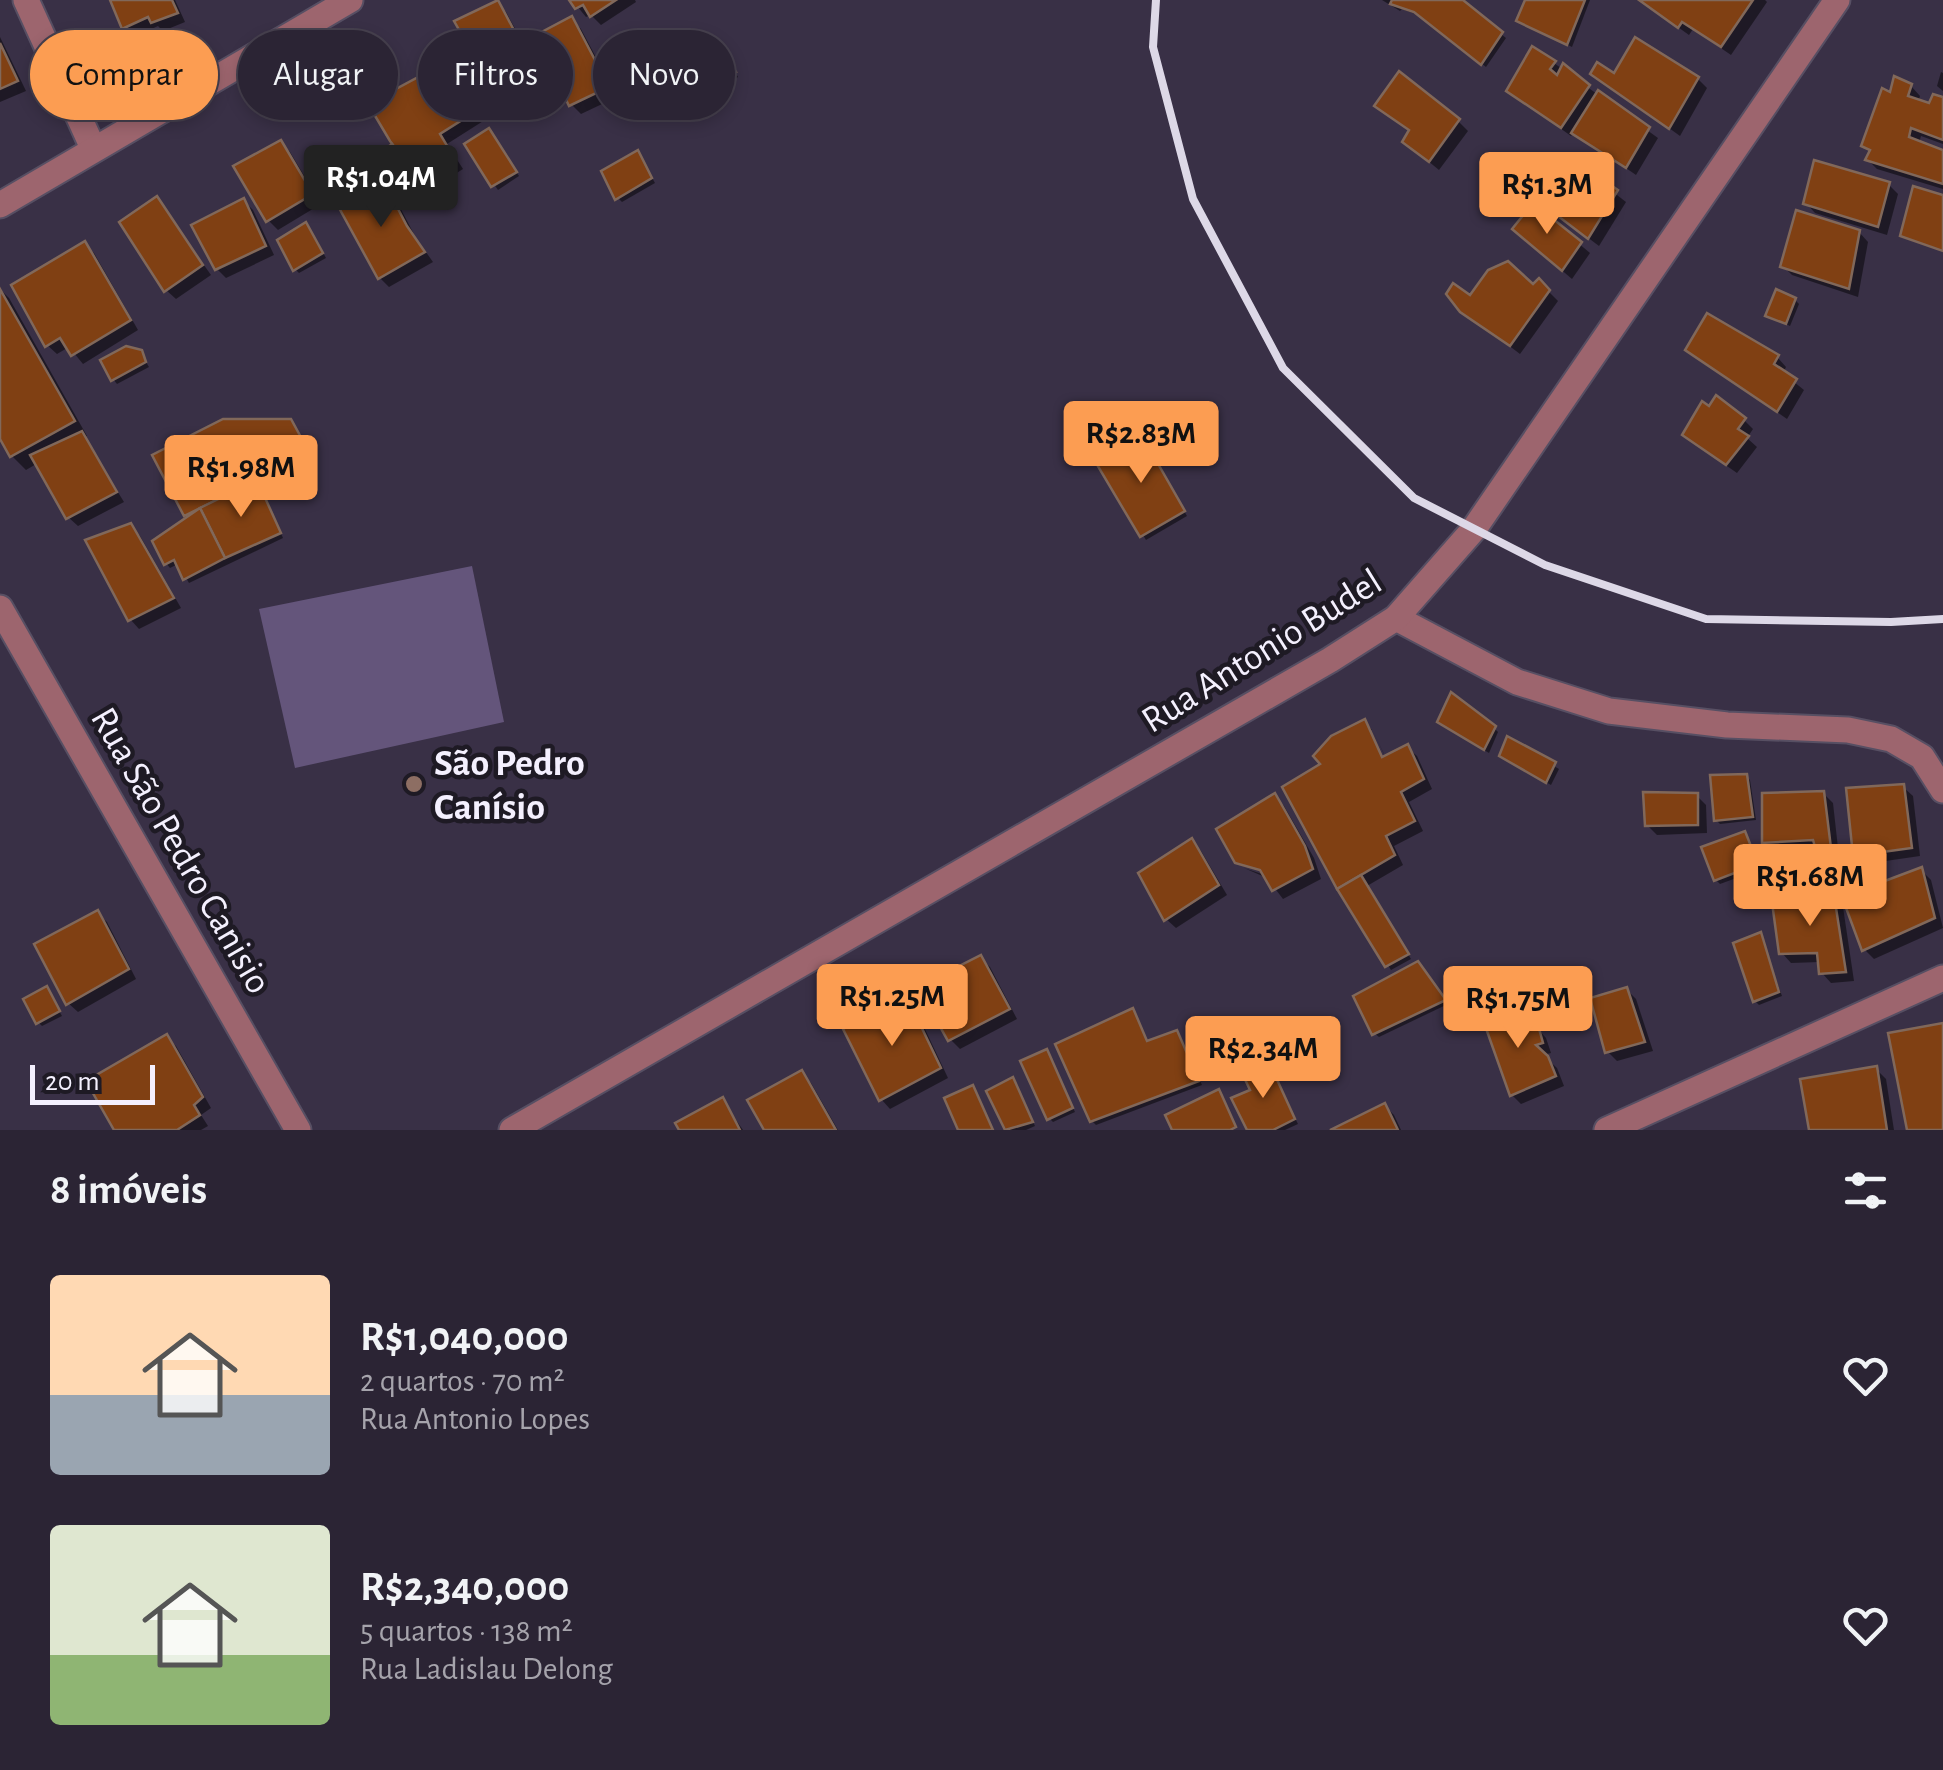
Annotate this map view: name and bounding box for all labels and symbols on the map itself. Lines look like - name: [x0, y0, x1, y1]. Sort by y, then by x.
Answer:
- pin: R$1.04M: [289, 145, 473, 230]
- pin: R$1.3M: [1466, 152, 1628, 237]
- pin: R$2.83M: [1049, 401, 1233, 486]
- pin: R$1.98M: [149, 435, 333, 520]
- street label: Rua Antonio Budel: [1136, 563, 1389, 741]
- street label: Rua São Pedro Canisio: [83, 701, 278, 1001]
- place label: São Pedro Canísio: [434, 745, 585, 827]
- marker: São Pedro Canísio: [403, 773, 425, 795]
- pin: R$1.68M: [1718, 844, 1902, 929]
- pin: R$1.25M: [800, 964, 984, 1049]
- pin: R$1.75M: [1426, 966, 1610, 1051]
- pin: R$2.34M: [1171, 1016, 1355, 1101]
- scale bar: [30, 1060, 155, 1104]

